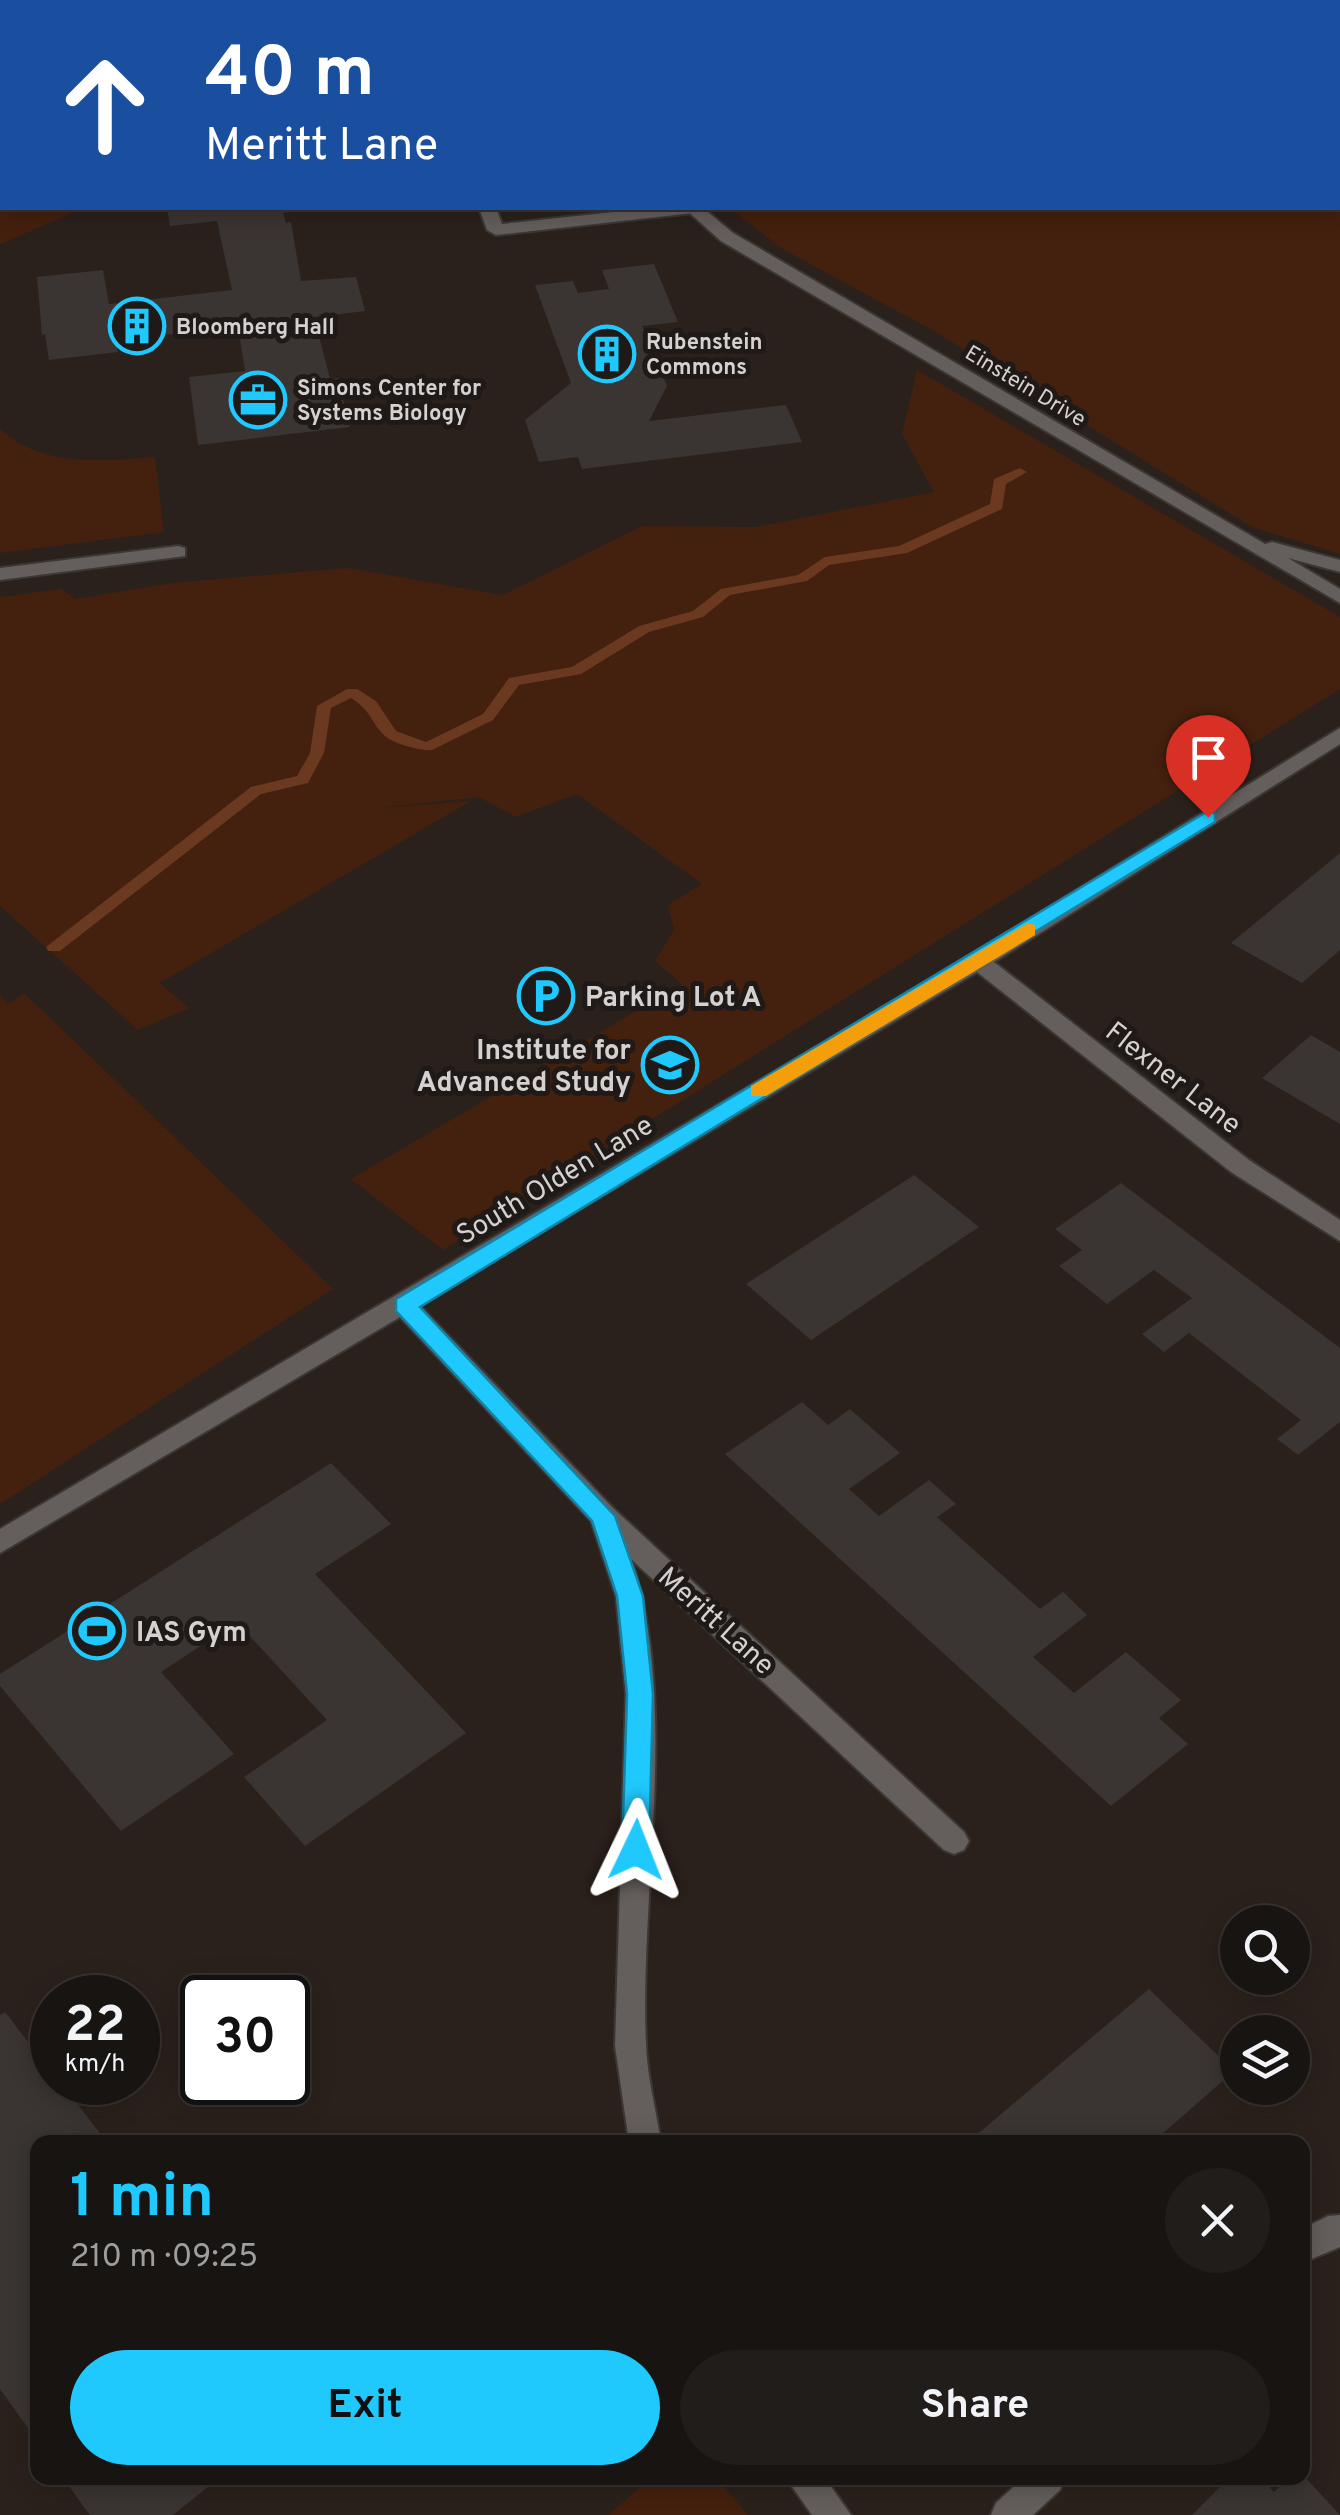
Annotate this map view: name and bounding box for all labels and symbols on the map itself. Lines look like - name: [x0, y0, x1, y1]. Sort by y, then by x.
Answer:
- building icon: Bloomberg Hall: [107, 296, 167, 356]
- place label: Bloomberg Hall: [176, 315, 335, 342]
- building icon: Rubenstein Commons: [577, 324, 637, 384]
- place label: Rubenstein Commons: [646, 330, 763, 382]
- street label: Einstein Drive: [959, 340, 1090, 434]
- office icon: Simons Center for Systems Biology: [228, 370, 288, 430]
- place label: Simons Center for Systems Biology: [297, 376, 481, 428]
- pin: [1166, 715, 1251, 818]
- parking icon: Parking Lot A: [516, 966, 576, 1026]
- place label: Parking Lot A: [585, 981, 761, 1017]
- street label: Flexner Lane: [1097, 1015, 1247, 1144]
- place label: Institute for Advanced Study: [417, 1034, 631, 1102]
- school or university icon: Institute for Advanced Study: [640, 1035, 700, 1095]
- street label: South Olden Lane: [451, 1109, 660, 1254]
- street label: Meritt Lane: [649, 1560, 781, 1684]
- sports icon: IAS Gym: [67, 1601, 127, 1661]
- place label: IAS Gym: [136, 1616, 247, 1652]
- position arrow: [584, 1798, 688, 1902]
- speed limit sign: 30: [180, 1975, 310, 2105]

